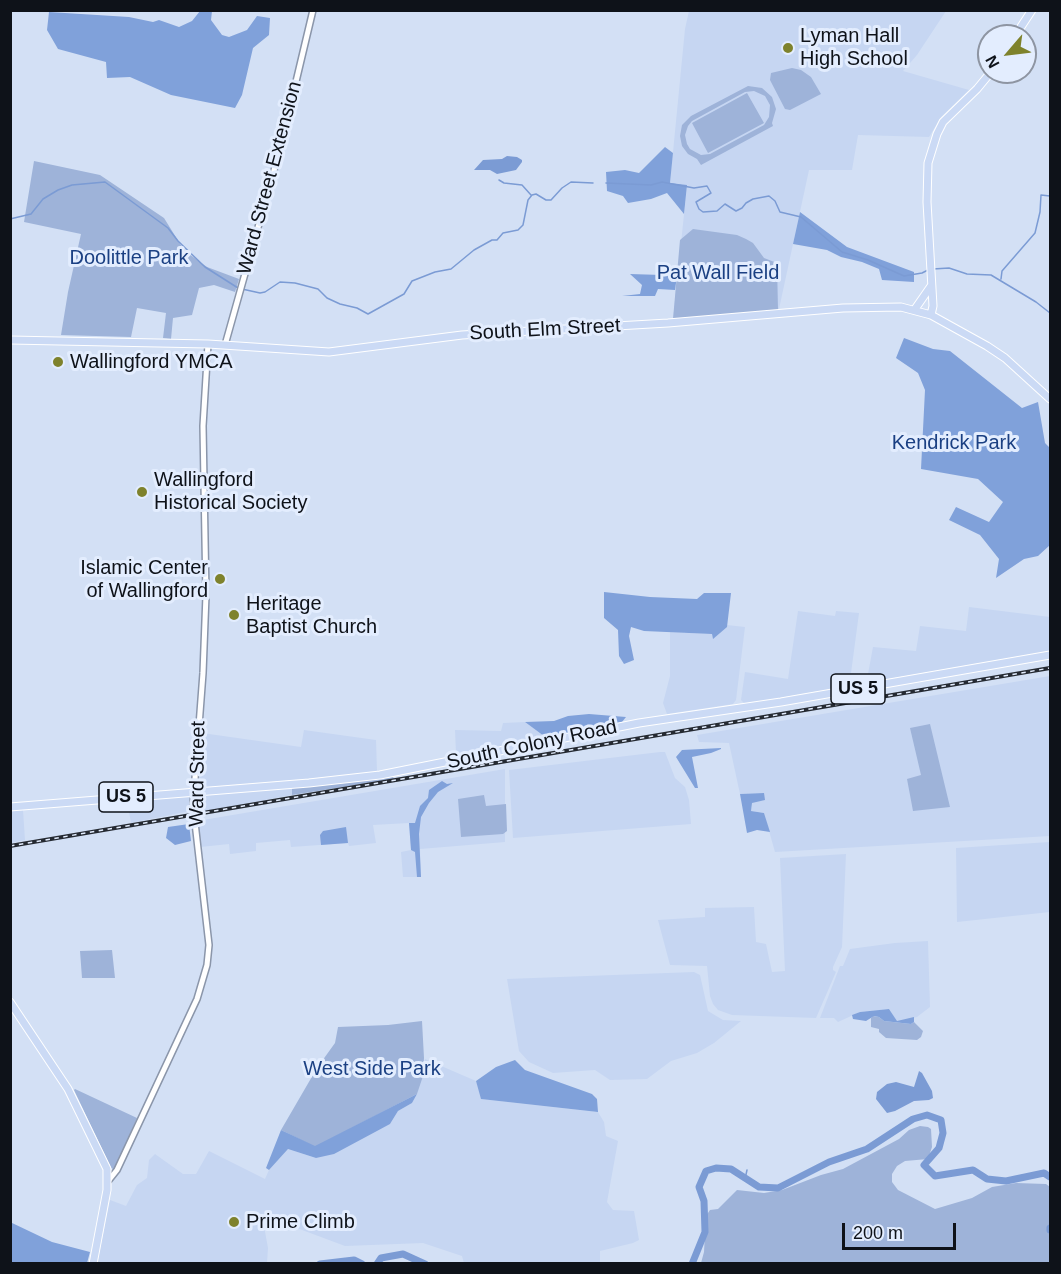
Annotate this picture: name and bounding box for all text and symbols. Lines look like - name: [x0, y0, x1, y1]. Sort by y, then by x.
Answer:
- place label: Lyman Hall High School: [800, 24, 908, 71]
- north arrow: [977, 24, 1037, 84]
- marker: Lyman Hall High School: [781, 41, 795, 55]
- text: N: [982, 53, 1003, 71]
- street label: Ward Street Extension: [233, 79, 307, 277]
- park label: Doolittle Park: [70, 246, 188, 270]
- park label: Pat Wall Field: [657, 261, 779, 285]
- street label: South Elm Street: [469, 314, 621, 346]
- place label: Wallingford YMCA: [70, 350, 233, 374]
- marker: Wallingford YMCA: [51, 355, 65, 369]
- park label: Kendrick Park: [892, 431, 1016, 455]
- place label: Wallingford Historical Society: [154, 468, 307, 515]
- marker: Wallingford Historical Society: [135, 485, 149, 499]
- place label: Islamic Center of Wallingford: [80, 556, 208, 603]
- marker: Islamic Center of Wallingford: [213, 572, 227, 586]
- place label: Heritage Baptist Church: [246, 592, 377, 639]
- marker: Heritage Baptist Church: [227, 608, 241, 622]
- road number: US 5: [831, 674, 885, 704]
- street label: South Colony Road: [445, 715, 619, 775]
- street label: Ward Street: [185, 721, 211, 827]
- road number: US 5: [99, 782, 153, 812]
- park label: West Side Park: [303, 1057, 441, 1081]
- place label: Prime Climb: [246, 1210, 355, 1234]
- scale bar: [845, 1211, 959, 1249]
- marker: Prime Climb: [227, 1215, 241, 1229]
- text: 200 m: [853, 1223, 903, 1243]

